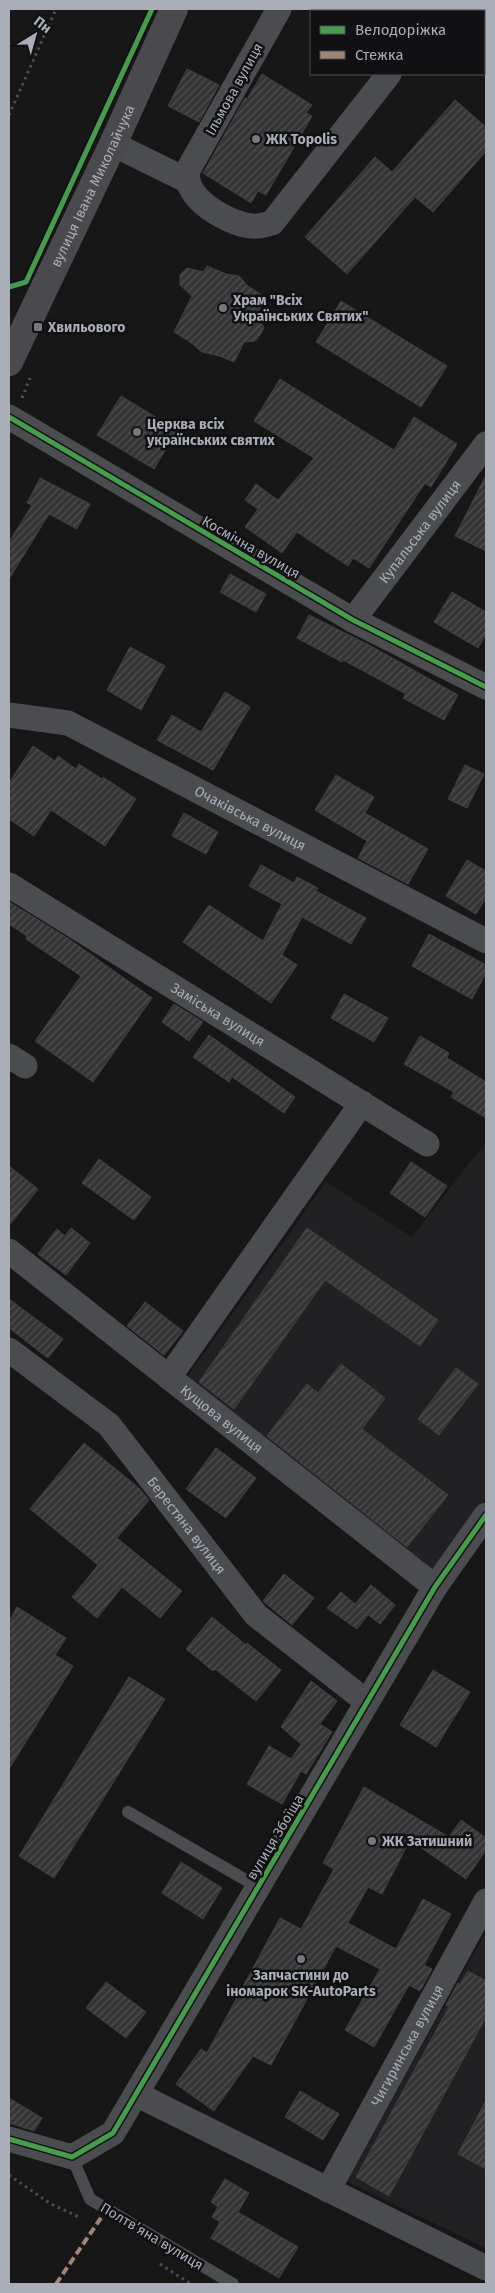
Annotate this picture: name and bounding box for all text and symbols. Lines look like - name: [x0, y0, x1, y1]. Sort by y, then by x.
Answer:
- north arrow: [10, 10, 60, 60]
- legend: [310, 10, 485, 75]
- text: Пн: [30, 13, 55, 37]
- text: Велодоріжка: [355, 21, 446, 39]
- street label: Ільмова вулиця: [202, 40, 267, 138]
- text: Стежка: [355, 46, 404, 64]
- street label: вулиця Івана Миколайчука: [47, 102, 139, 270]
- place label: ЖК Topolis: [265, 131, 337, 148]
- marker: ЖК Topolis: [250, 133, 262, 145]
- place label: Храм "Всіх Українських Святих": [232, 292, 368, 325]
- marker: Храм "Всіх Українських Святих": [217, 302, 229, 314]
- place label: Хвильового: [47, 319, 125, 336]
- marker: Хвильового: [32, 321, 44, 333]
- place label: Церква всіх українських святих: [146, 416, 276, 449]
- marker: Церква всіх українських святих: [131, 426, 143, 438]
- street label: Купальська вулиця: [376, 477, 465, 587]
- street label: Космічна вулиця: [199, 512, 303, 582]
- street label: Очаківська вулиця: [191, 782, 309, 855]
- street label: Заміська вулиця: [168, 979, 268, 1051]
- street label: Кущова вулиця: [177, 1382, 266, 1457]
- street label: Берестяна вулиця: [143, 1474, 229, 1578]
- street label: вулиця Збоїща: [243, 1791, 308, 1883]
- place label: ЖК Затишний: [381, 1833, 472, 1850]
- marker: ЖК Затишний: [366, 1835, 378, 1847]
- marker: Запчастини до іномарок SK-AutoParts: [295, 1953, 307, 1965]
- place label: Запчастини до іномарок SK-AutoParts: [226, 1967, 376, 2000]
- street label: Чигиринська вулиця: [368, 1982, 448, 2109]
- street label: Полтвʼяна вулиця: [97, 2199, 206, 2274]

